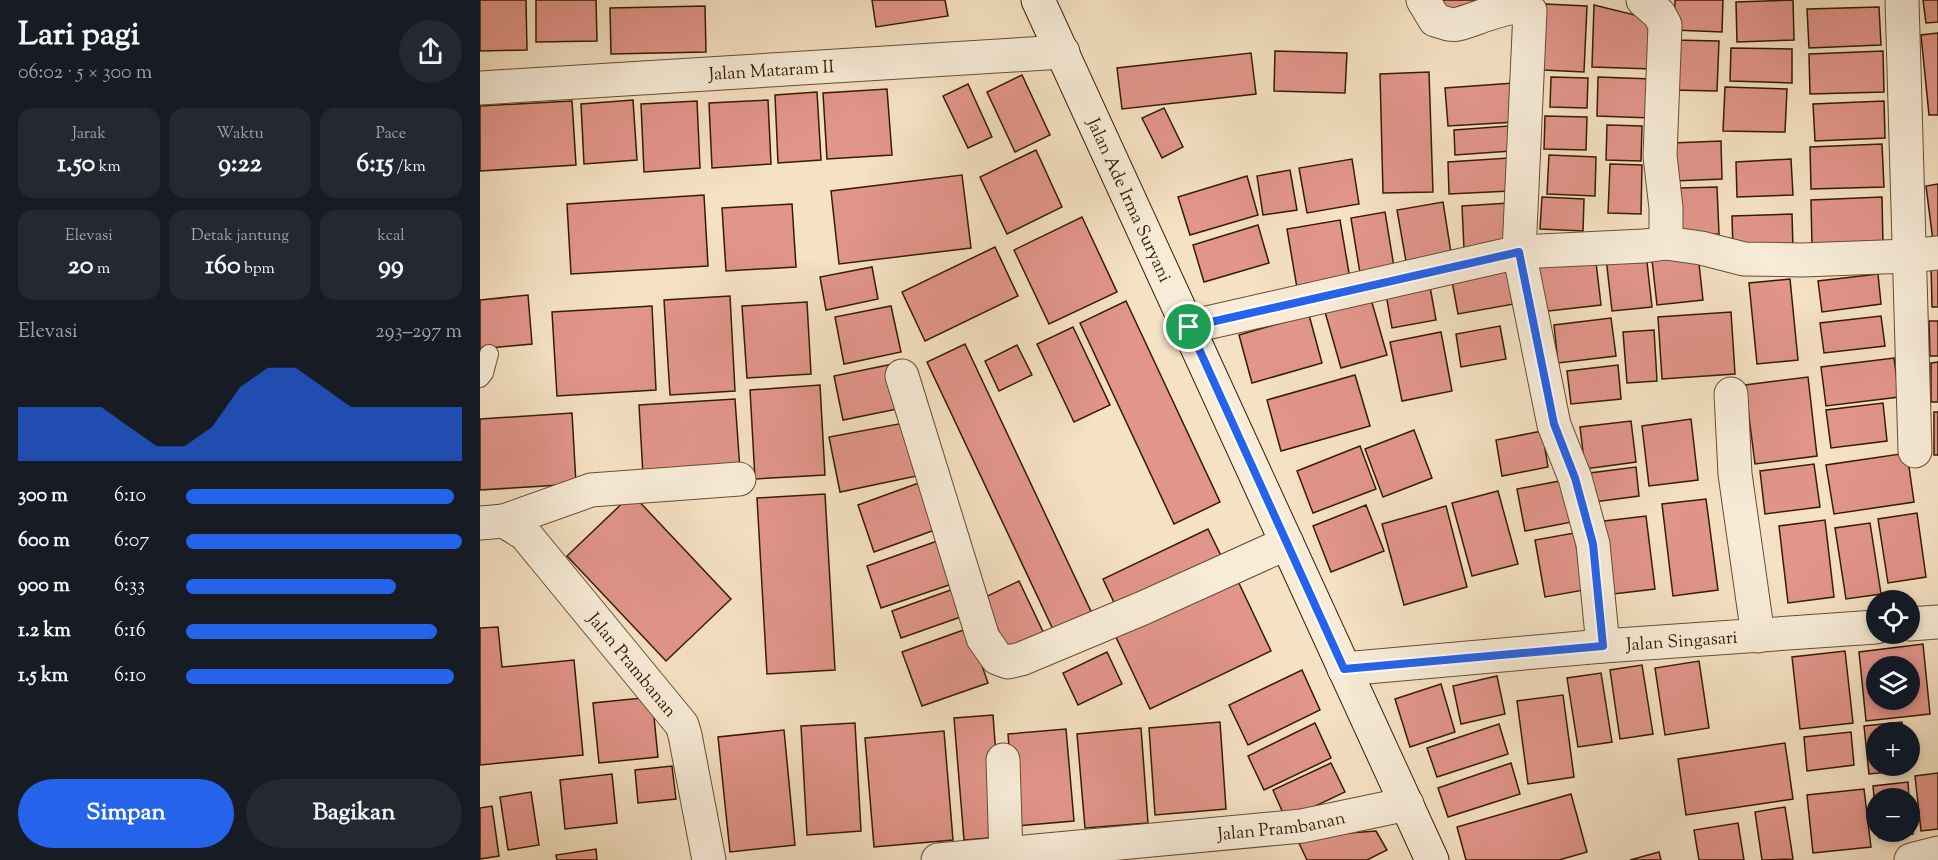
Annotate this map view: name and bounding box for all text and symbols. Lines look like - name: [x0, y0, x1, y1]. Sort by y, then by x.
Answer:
- text: Lari pagi: [18, 12, 140, 60]
- button: share: [399, 20, 462, 83]
- street label: Jalan Mataram II: [707, 55, 835, 89]
- text: 06:02 · 5 × 300 m: [18, 59, 152, 88]
- street label: Jalan Ade Irma Suryani: [1079, 114, 1177, 287]
- text: Jarak: [72, 123, 106, 146]
- text: Waktu: [216, 123, 264, 146]
- text: Pace: [376, 123, 406, 146]
- text: 1.50: [57, 146, 95, 183]
- text: 9:22: [218, 146, 262, 183]
- text: 6:15: [356, 146, 393, 183]
- text: km: [95, 156, 121, 179]
- text: /km: [393, 156, 426, 179]
- text: Elevasi: [65, 225, 113, 248]
- text: Detak jantung: [191, 225, 289, 248]
- text: kcal: [377, 225, 405, 248]
- text: 20: [68, 248, 94, 285]
- text: 160: [205, 248, 241, 285]
- text: 99: [378, 248, 404, 285]
- text: m: [94, 258, 110, 281]
- text: bpm: [241, 258, 275, 281]
- pin: [1163, 301, 1214, 352]
- icon: arrive: [1172, 310, 1205, 343]
- text: Elevasi: [18, 318, 78, 347]
- text: 293–297 m: [375, 318, 462, 347]
- text: 300 m: [18, 482, 68, 511]
- text: 6:10: [114, 482, 146, 511]
- text: 600 m: [18, 527, 70, 556]
- text: 6:07: [114, 527, 149, 556]
- text: 900 m: [18, 572, 70, 601]
- text: 6:33: [114, 572, 145, 601]
- map controls: [1866, 590, 1920, 842]
- button: locate: [1866, 590, 1920, 644]
- street label: Jalan Prambanan: [579, 607, 682, 724]
- text: 1.2 km: [18, 617, 71, 646]
- text: 6:16: [114, 617, 146, 646]
- street label: Jalan Singasari: [1624, 626, 1739, 659]
- button: layers: [1866, 656, 1920, 710]
- text: 1.5 km: [18, 662, 68, 691]
- text: 6:10: [114, 662, 146, 691]
- button: +: [1866, 722, 1920, 776]
- button: Simpan: [18, 779, 234, 848]
- button: Bagikan: [246, 779, 462, 848]
- button: −: [1866, 788, 1920, 842]
- street label: Jalan Prambanan: [1215, 806, 1348, 849]

